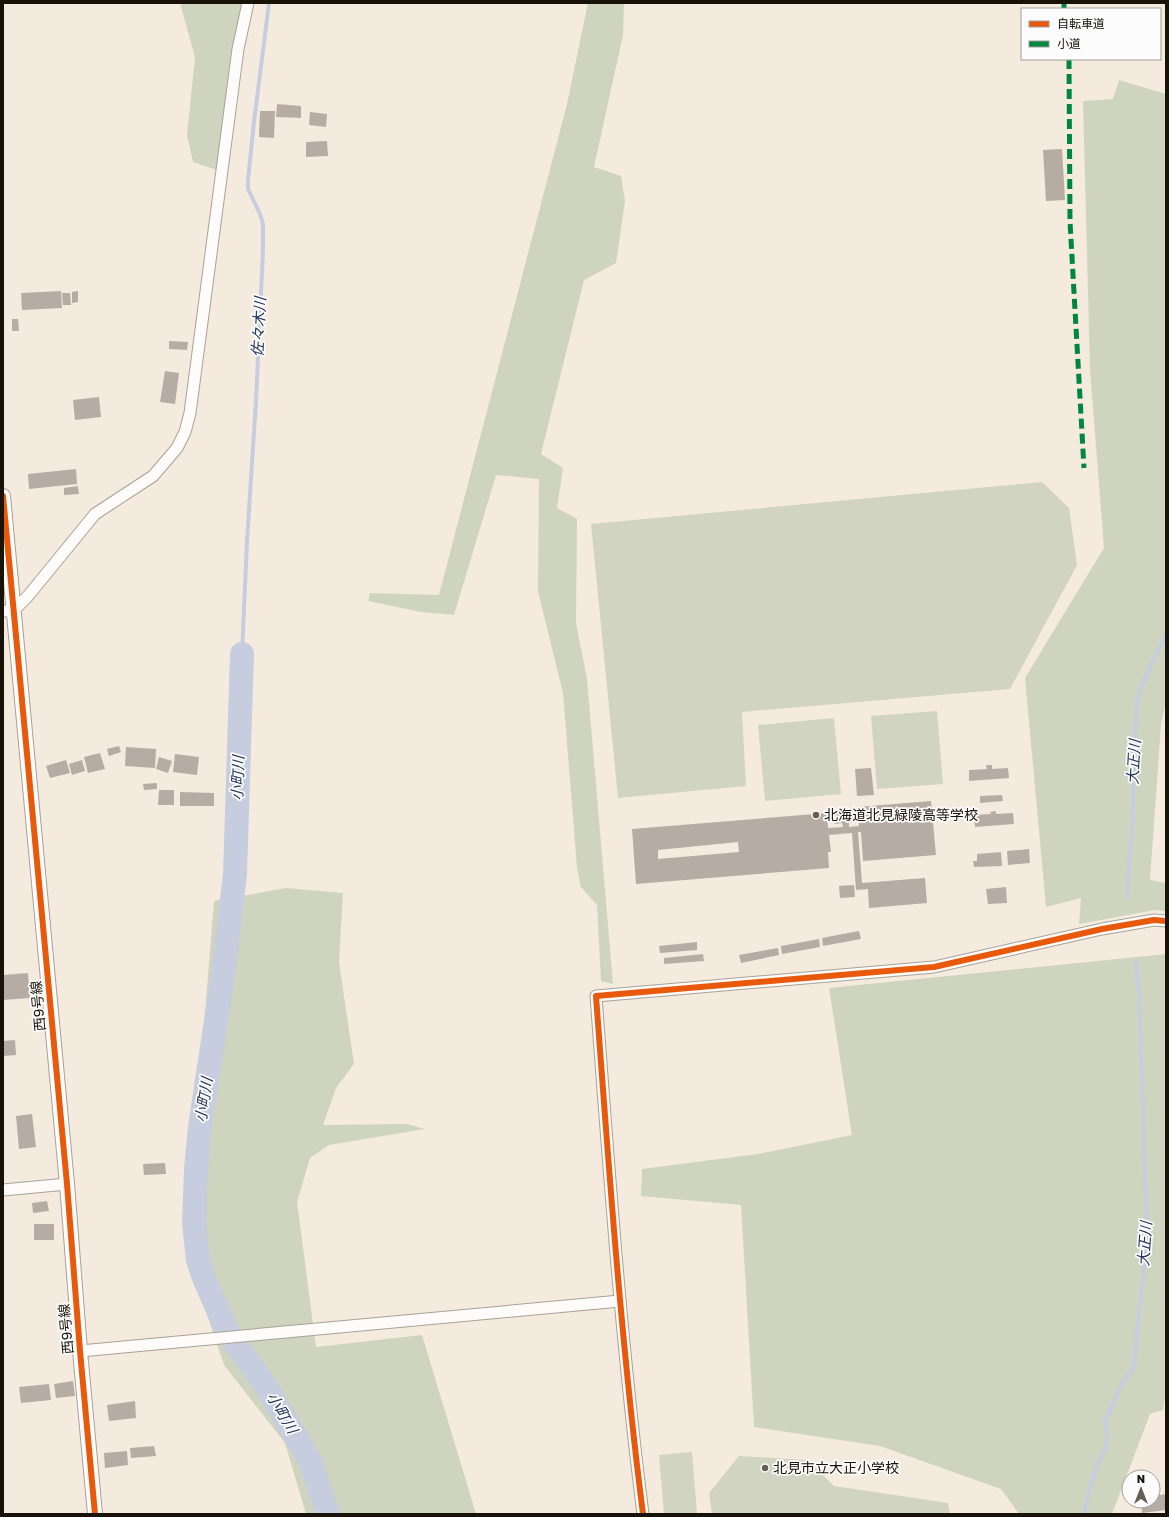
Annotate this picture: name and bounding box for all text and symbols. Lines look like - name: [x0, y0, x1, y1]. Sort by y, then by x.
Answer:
- legend: [1021, 8, 1161, 60]
- text: 自転車道: [1057, 16, 1105, 31]
- text: 小道: [1057, 36, 1081, 51]
- water label: 佐々木川: [247, 295, 269, 357]
- water label: 大正川: [1123, 737, 1143, 785]
- water label: 小町川: [227, 753, 247, 801]
- place label: 北海道北見緑陵高等学校: [824, 806, 978, 823]
- marker: 北海道北見緑陵高等学校: [811, 810, 821, 820]
- street label: 西9号線: [27, 980, 48, 1032]
- water label: 小町川: [191, 1074, 216, 1123]
- water label: 大正川: [1133, 1219, 1155, 1267]
- street label: 西9号線: [55, 1303, 76, 1355]
- water label: 小町川: [264, 1389, 303, 1438]
- place label: 北見市立大正小学校: [773, 1459, 899, 1476]
- marker: 北見市立大正小学校: [760, 1463, 770, 1473]
- north arrow: [1121, 1469, 1161, 1509]
- text: N: [1137, 1472, 1145, 1485]

